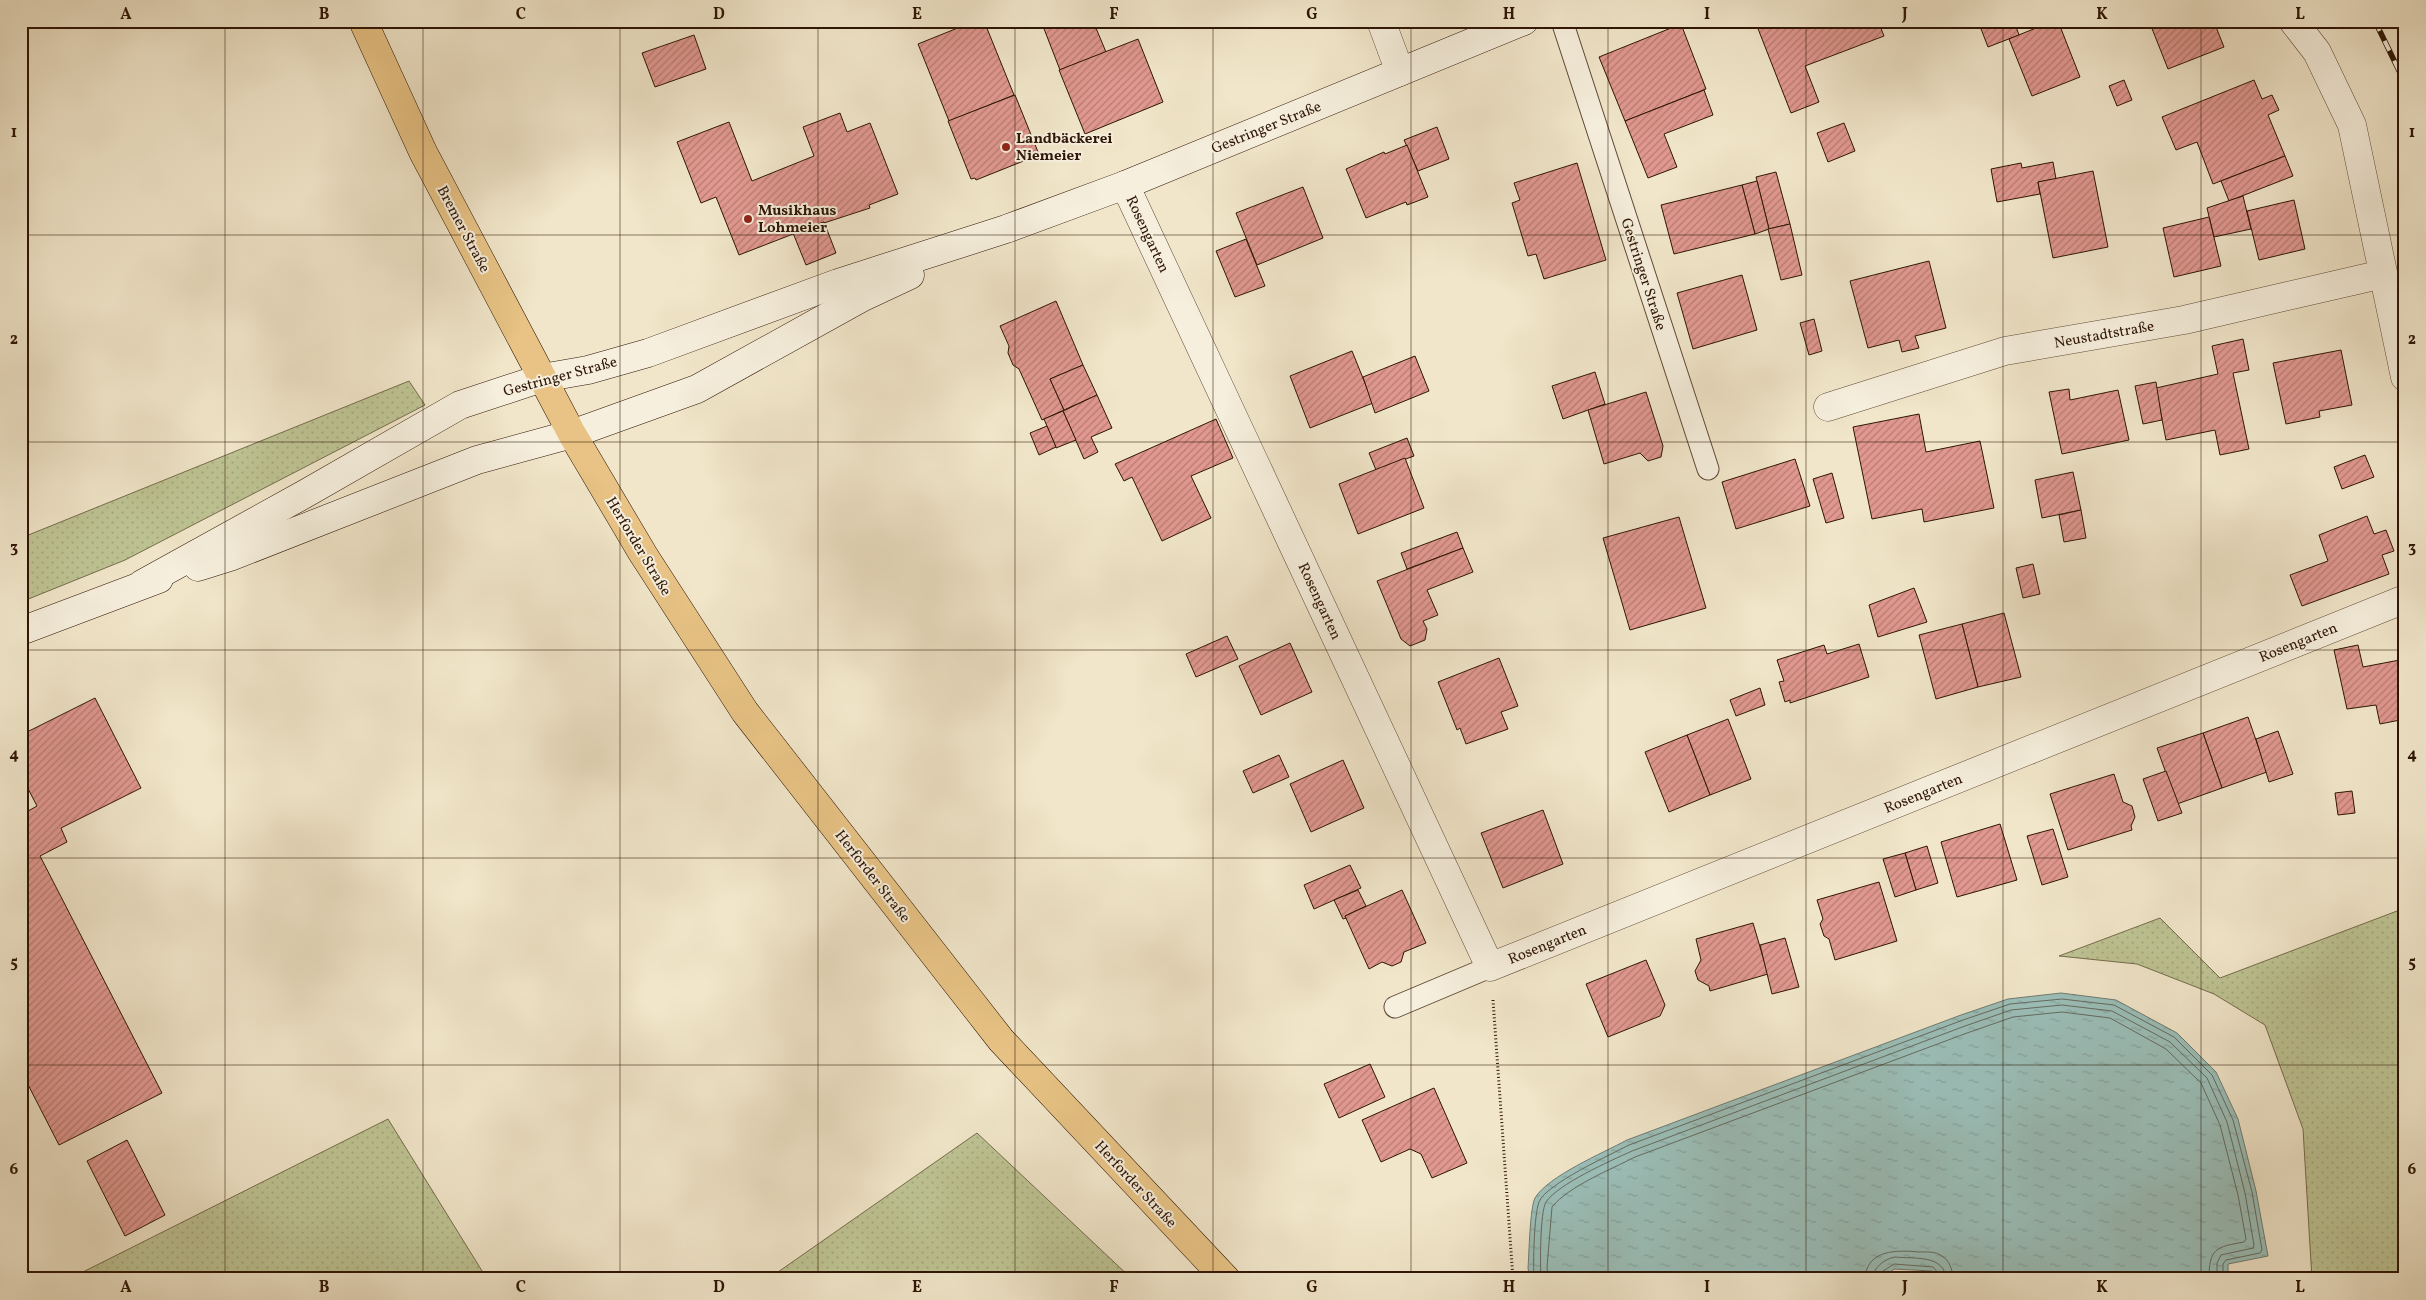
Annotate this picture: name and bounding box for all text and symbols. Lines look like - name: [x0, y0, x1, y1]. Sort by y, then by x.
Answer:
- text: A: [120, 4, 132, 26]
- text: B: [319, 4, 330, 26]
- text: C: [516, 4, 526, 26]
- text: D: [713, 4, 725, 26]
- text: E: [912, 4, 922, 26]
- text: F: [1109, 4, 1119, 26]
- text: G: [1306, 4, 1318, 26]
- text: H: [1503, 4, 1515, 26]
- text: I: [1704, 4, 1710, 26]
- text: J: [1901, 4, 1908, 26]
- text: K: [2096, 4, 2108, 26]
- text: L: [2295, 4, 2305, 26]
- street label: Gestringer Straße: [1208, 97, 1325, 160]
- text: 1: [11, 122, 17, 144]
- text: 1: [2409, 122, 2415, 144]
- place label: Landbäckerei Niemeier: [1016, 129, 1113, 167]
- marker: Landbäckerei Niemeier: [1000, 141, 1012, 153]
- street label: Bremer Straße: [431, 182, 494, 277]
- street label: Rosengarten: [1120, 193, 1174, 277]
- place label: Musikhaus Lohmeier: [758, 201, 837, 239]
- marker: Musikhaus Lohmeier: [742, 213, 754, 225]
- street label: Gestringer Straße: [1615, 216, 1671, 333]
- street label: Neustadtstraße: [2053, 316, 2156, 355]
- text: 2: [10, 329, 18, 351]
- text: 2: [2408, 329, 2416, 351]
- street label: Gestringer Straße: [501, 352, 620, 403]
- street label: Herforder Straße: [600, 493, 676, 600]
- text: 3: [10, 537, 18, 559]
- text: 3: [2408, 537, 2416, 559]
- street label: Rosengarten: [1292, 560, 1346, 644]
- street label: Rosengarten: [2256, 618, 2341, 669]
- text: 4: [9, 744, 19, 766]
- text: 4: [2407, 744, 2417, 766]
- street label: Rosengarten: [1881, 769, 1966, 820]
- street label: Herforder Straße: [829, 826, 915, 928]
- street label: Rosengarten: [1505, 920, 1590, 971]
- text: 5: [10, 952, 18, 974]
- text: 5: [2408, 952, 2416, 974]
- street label: Herforder Straße: [1089, 1137, 1181, 1233]
- text: 6: [10, 1159, 19, 1181]
- text: 6: [2408, 1159, 2417, 1181]
- text: A: [120, 1277, 132, 1299]
- text: B: [319, 1277, 330, 1299]
- text: C: [516, 1277, 526, 1299]
- text: D: [713, 1277, 725, 1299]
- text: E: [912, 1277, 922, 1299]
- text: F: [1109, 1277, 1119, 1299]
- text: G: [1306, 1277, 1318, 1299]
- text: H: [1503, 1277, 1515, 1299]
- text: I: [1704, 1277, 1710, 1299]
- text: J: [1901, 1277, 1908, 1299]
- text: K: [2096, 1277, 2108, 1299]
- text: L: [2295, 1277, 2305, 1299]

